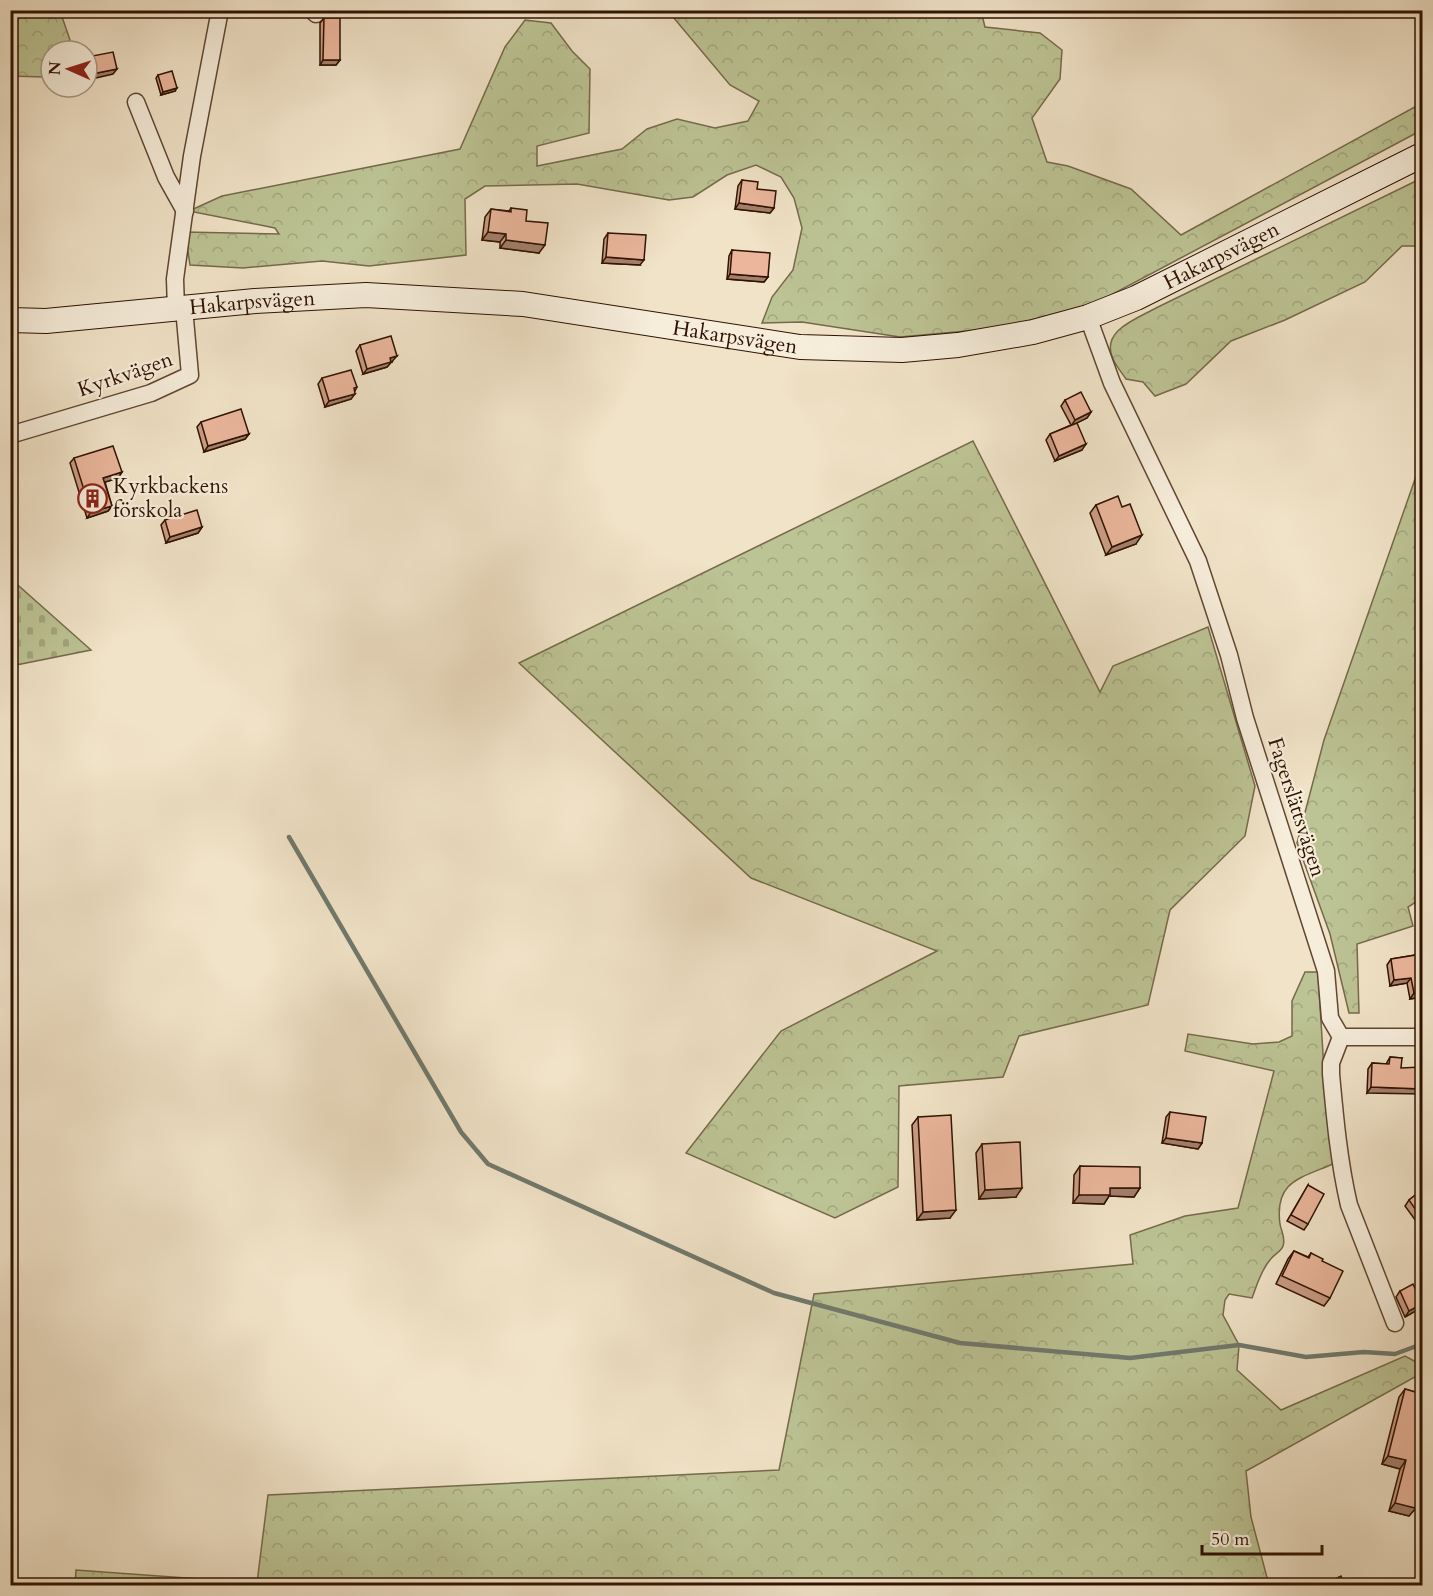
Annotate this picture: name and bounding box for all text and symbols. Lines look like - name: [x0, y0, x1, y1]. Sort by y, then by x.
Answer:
- north arrow: [39, 39, 99, 99]
- text: N: [44, 61, 66, 76]
- street label: Hakarpsvägen: [1159, 215, 1284, 297]
- street label: Hakarpsvägen: [188, 284, 316, 322]
- street label: Hakarpsvägen: [671, 313, 800, 361]
- street label: Kyrkvägen: [74, 345, 177, 404]
- place label: Kyrkbackens förskola: [113, 472, 228, 525]
- building icon: Kyrkbackens förskola: [76, 482, 108, 514]
- street label: Fagerslättsvägen: [1260, 734, 1333, 881]
- scale bar: [1202, 1518, 1322, 1556]
- text: 50 m: [1211, 1527, 1250, 1552]

